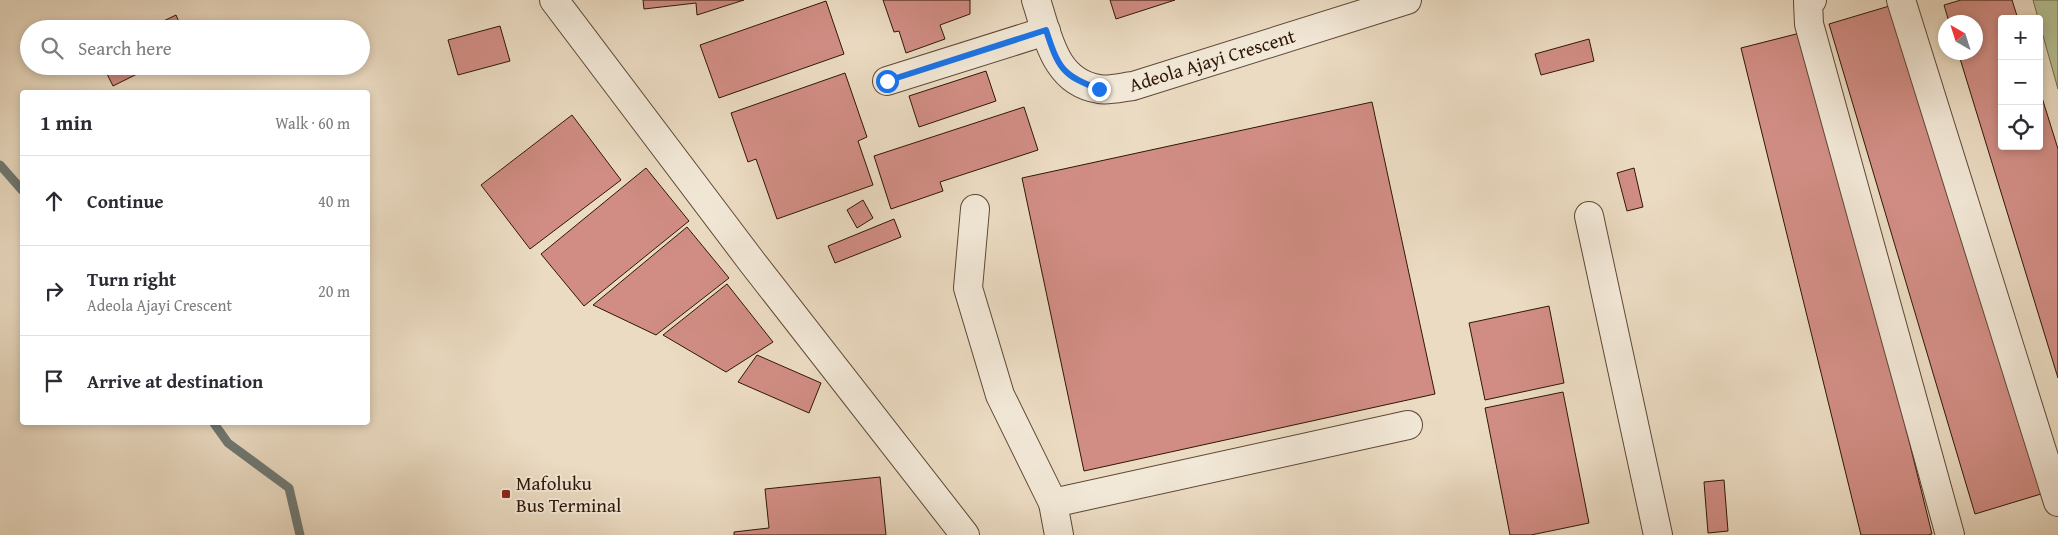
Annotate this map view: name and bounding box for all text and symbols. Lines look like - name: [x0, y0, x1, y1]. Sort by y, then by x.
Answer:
- north arrow: [1938, 15, 1983, 60]
- map controls: [1998, 15, 2043, 150]
- button: +: [1998, 15, 2043, 60]
- search box: [20, 20, 370, 75]
- street label: Adeola Ajayi Crescent: [1125, 21, 1299, 99]
- icon: search: [38, 34, 66, 62]
- text: Search here: [78, 34, 172, 62]
- button: −: [1998, 60, 2043, 105]
- route start: [876, 70, 899, 93]
- route end: [1088, 78, 1111, 101]
- button: locate: [1998, 105, 2043, 150]
- text: 1 min: [40, 107, 92, 138]
- text: Walk · 60 m: [275, 111, 350, 135]
- icon: ahead: [40, 187, 68, 215]
- text: Continue: [87, 187, 164, 215]
- text: 40 m: [318, 189, 350, 213]
- text: Turn right: [87, 265, 176, 293]
- icon: right: [40, 277, 68, 305]
- text: 20 m: [318, 279, 350, 303]
- text: Adeola Ajayi Crescent: [87, 293, 232, 317]
- icon: arrive: [40, 367, 68, 395]
- text: Arrive at destination: [87, 367, 263, 395]
- place label: Mafoluku Bus Terminal: [516, 469, 621, 519]
- marker: Mafoluku Bus Terminal: [500, 488, 512, 500]

